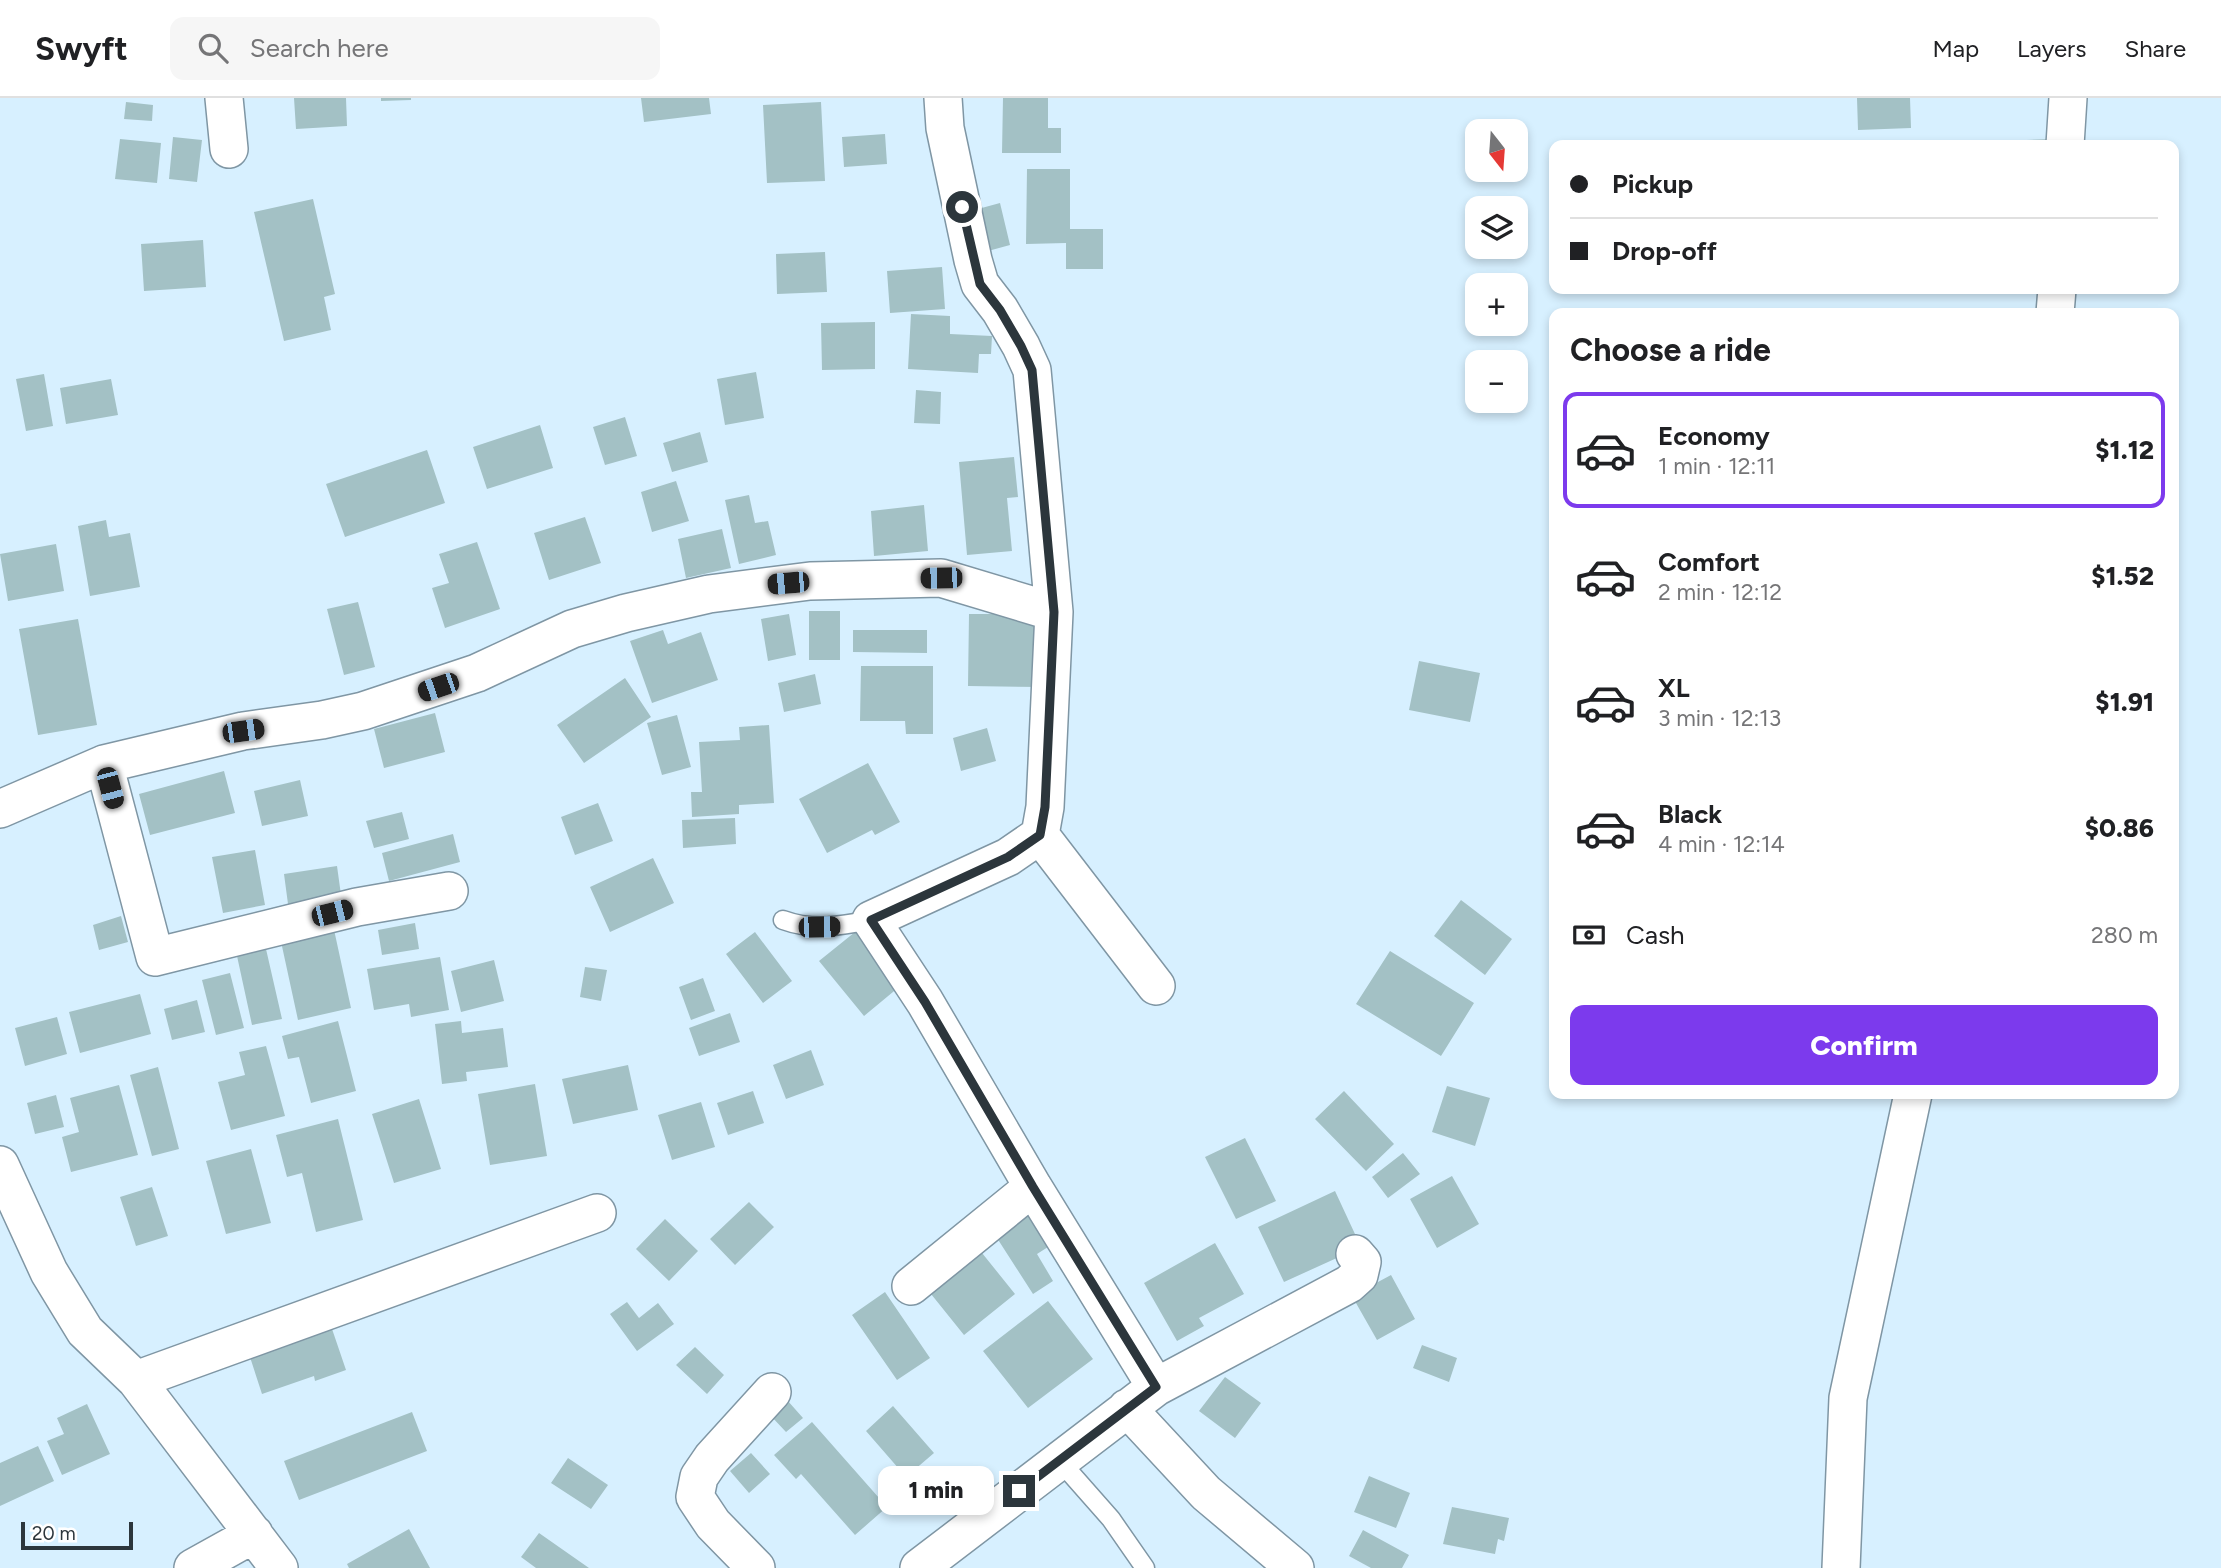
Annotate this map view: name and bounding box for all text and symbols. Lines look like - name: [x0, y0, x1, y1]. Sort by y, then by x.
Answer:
- search box: [170, 17, 660, 80]
- text: Swyft: [35, 29, 128, 68]
- icon: search: [194, 29, 232, 67]
- text: Search here: [250, 32, 389, 64]
- text: Map: [1932, 34, 1979, 63]
- text: Layers: [2017, 34, 2086, 63]
- text: Share: [2124, 34, 2186, 63]
- north arrow: [1465, 119, 1528, 182]
- map controls: [1465, 119, 1528, 413]
- text: Pickup: [1612, 168, 1693, 200]
- route start: [946, 191, 978, 223]
- button: layers: [1465, 196, 1528, 259]
- text: Drop-off: [1612, 235, 1717, 267]
- button: +: [1465, 273, 1528, 336]
- text: Choose a ride: [1570, 331, 1771, 369]
- button: −: [1465, 350, 1528, 413]
- icon: car: [1574, 419, 1637, 482]
- text: Economy: [1658, 420, 1770, 452]
- text: $1.12: [2095, 434, 2154, 466]
- text: 1 min · 12:11: [1658, 452, 1775, 480]
- icon: car: [1574, 545, 1637, 608]
- text: Comfort: [1658, 546, 1760, 578]
- text: $1.52: [2091, 560, 2154, 592]
- car: [920, 567, 963, 589]
- car: [767, 571, 810, 595]
- text: 2 min · 12:12: [1658, 578, 1782, 606]
- car: [415, 670, 462, 704]
- icon: car: [1574, 671, 1637, 734]
- text: XL: [1658, 672, 1690, 704]
- text: $1.91: [2095, 686, 2154, 718]
- text: 3 min · 12:13: [1658, 704, 1781, 732]
- car: [221, 718, 266, 744]
- car: [95, 765, 126, 811]
- icon: car: [1574, 797, 1637, 860]
- text: Black: [1658, 798, 1722, 830]
- text: $0.86: [2085, 812, 2154, 844]
- text: 4 min · 12:14: [1658, 830, 1785, 858]
- car: [310, 898, 355, 928]
- car: [798, 916, 841, 938]
- icon: cash: [1570, 916, 1608, 954]
- text: Cash: [1626, 919, 1685, 951]
- text: 280 m: [2091, 921, 2158, 949]
- button: Confirm: [1570, 1005, 2158, 1085]
- callout: 1 min: [879, 1466, 995, 1516]
- route end: [1003, 1475, 1035, 1507]
- text: 1 min: [909, 1476, 963, 1504]
- scale bar: [21, 1519, 133, 1551]
- text: 20 m: [32, 1522, 76, 1545]

